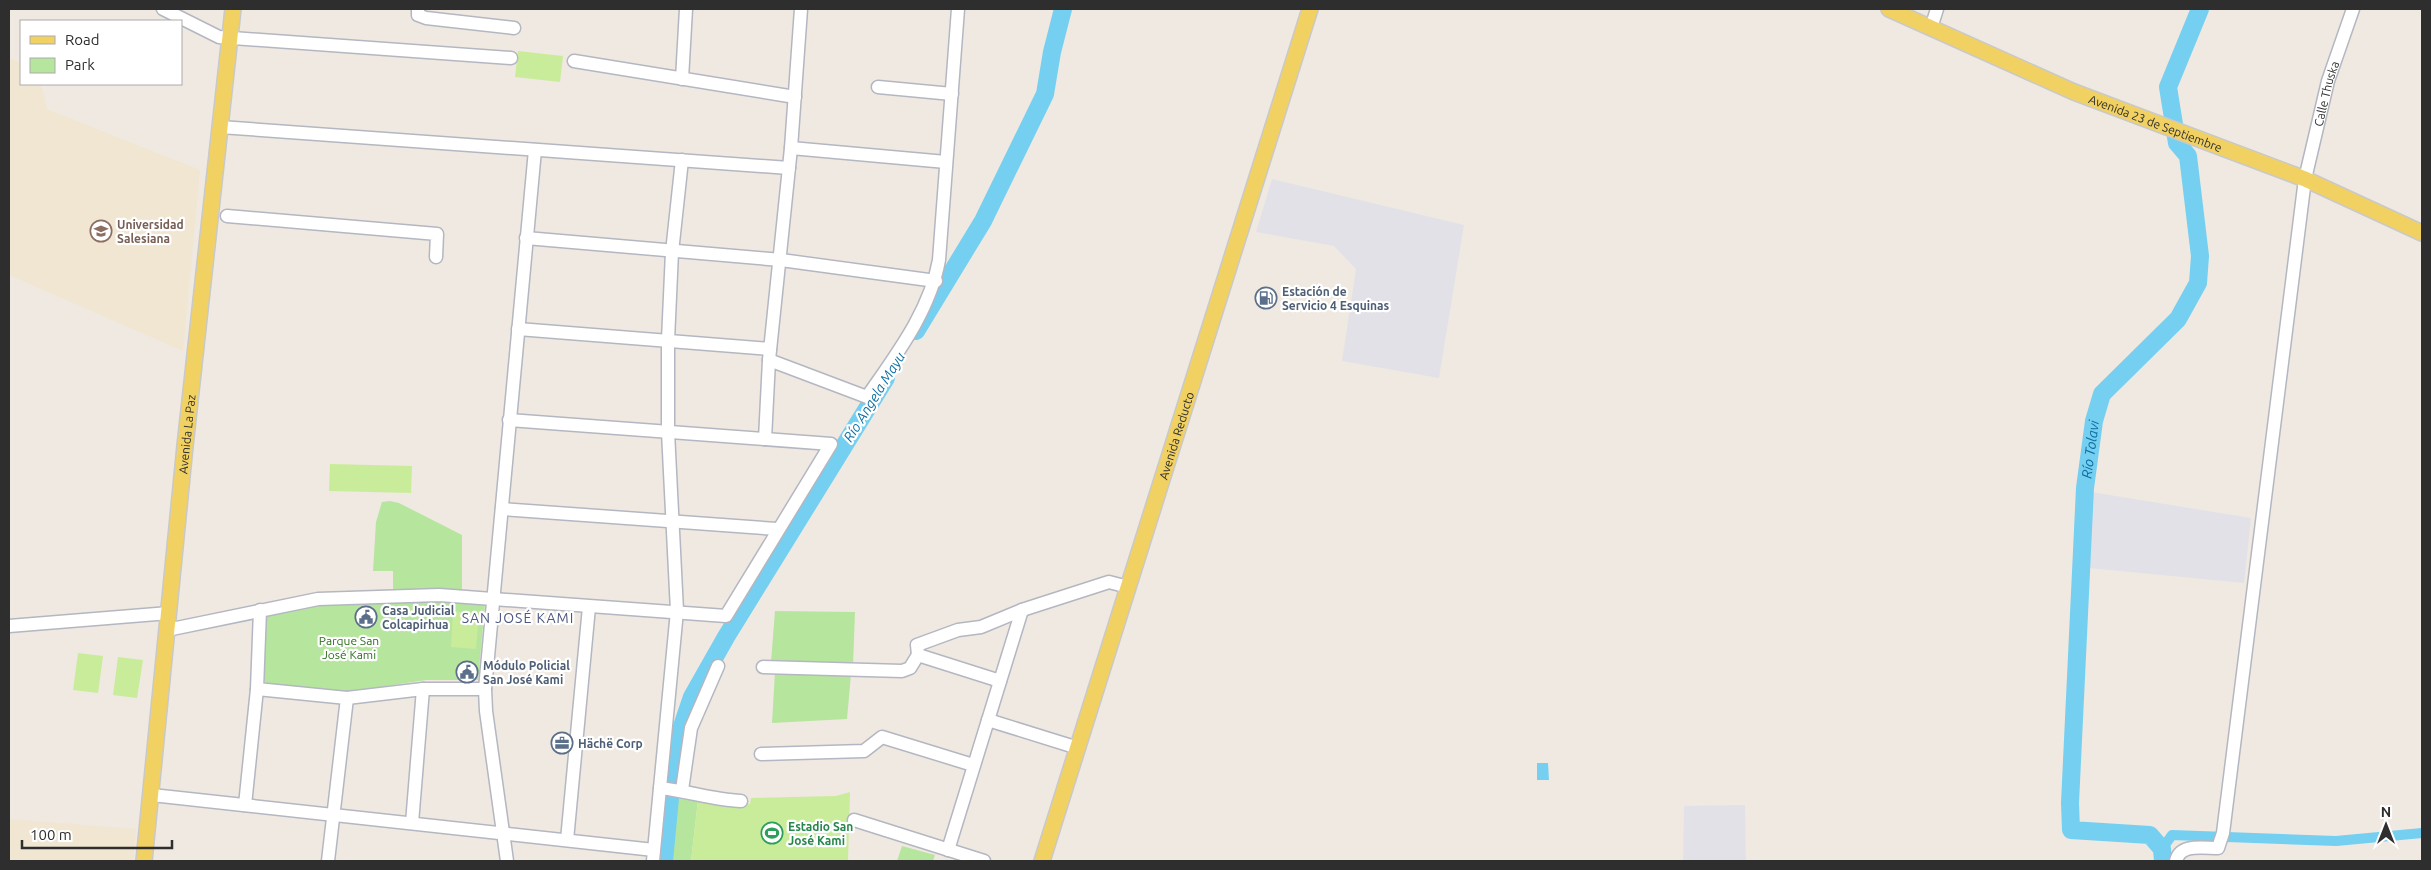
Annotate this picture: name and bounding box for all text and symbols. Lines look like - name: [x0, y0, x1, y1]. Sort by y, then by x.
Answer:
- legend: [20, 20, 182, 85]
- text: Road: [65, 31, 100, 48]
- text: Park: [65, 56, 95, 73]
- street label: Calle Thuska: [2311, 59, 2341, 128]
- street label: Avenida 23 de Septiembre: [2087, 92, 2224, 154]
- place label: Universidad Salesiana: [117, 218, 184, 245]
- school or university icon: Universidad Salesiana: [89, 219, 113, 243]
- place label: Estación de Servicio 4 Esquinas: [1282, 285, 1390, 312]
- fuel station icon: Estación de Servicio 4 Esquinas: [1254, 286, 1278, 310]
- water label: Río Angela Mayu: [840, 349, 908, 445]
- street label: Avenida Reducto: [1156, 390, 1196, 481]
- street label: Avenida La Paz: [176, 393, 197, 474]
- water label: Río Tolavi: [2078, 419, 2102, 479]
- place label: Casa Judicial Colcapirhua: [382, 604, 455, 631]
- public building icon: Casa Judicial Colcapirhua: [354, 605, 378, 629]
- district label: SAN JOSÉ KAMI: [462, 609, 574, 626]
- park label: Parque San José Kami: [319, 634, 379, 661]
- place label: Módulo Policial San José Kami: [483, 659, 570, 686]
- public building icon: Módulo Policial San José Kami: [455, 660, 479, 684]
- office icon: Hächë Corp: [550, 731, 574, 755]
- place label: Hächë Corp: [578, 737, 643, 750]
- north arrow: [2361, 800, 2411, 850]
- text: N: [2381, 804, 2391, 820]
- scale bar: [22, 818, 172, 850]
- place label: Estadio San José Kami: [788, 820, 853, 847]
- sports icon: Estadio San José Kami: [760, 821, 784, 845]
- text: 100 m: [30, 826, 72, 843]

